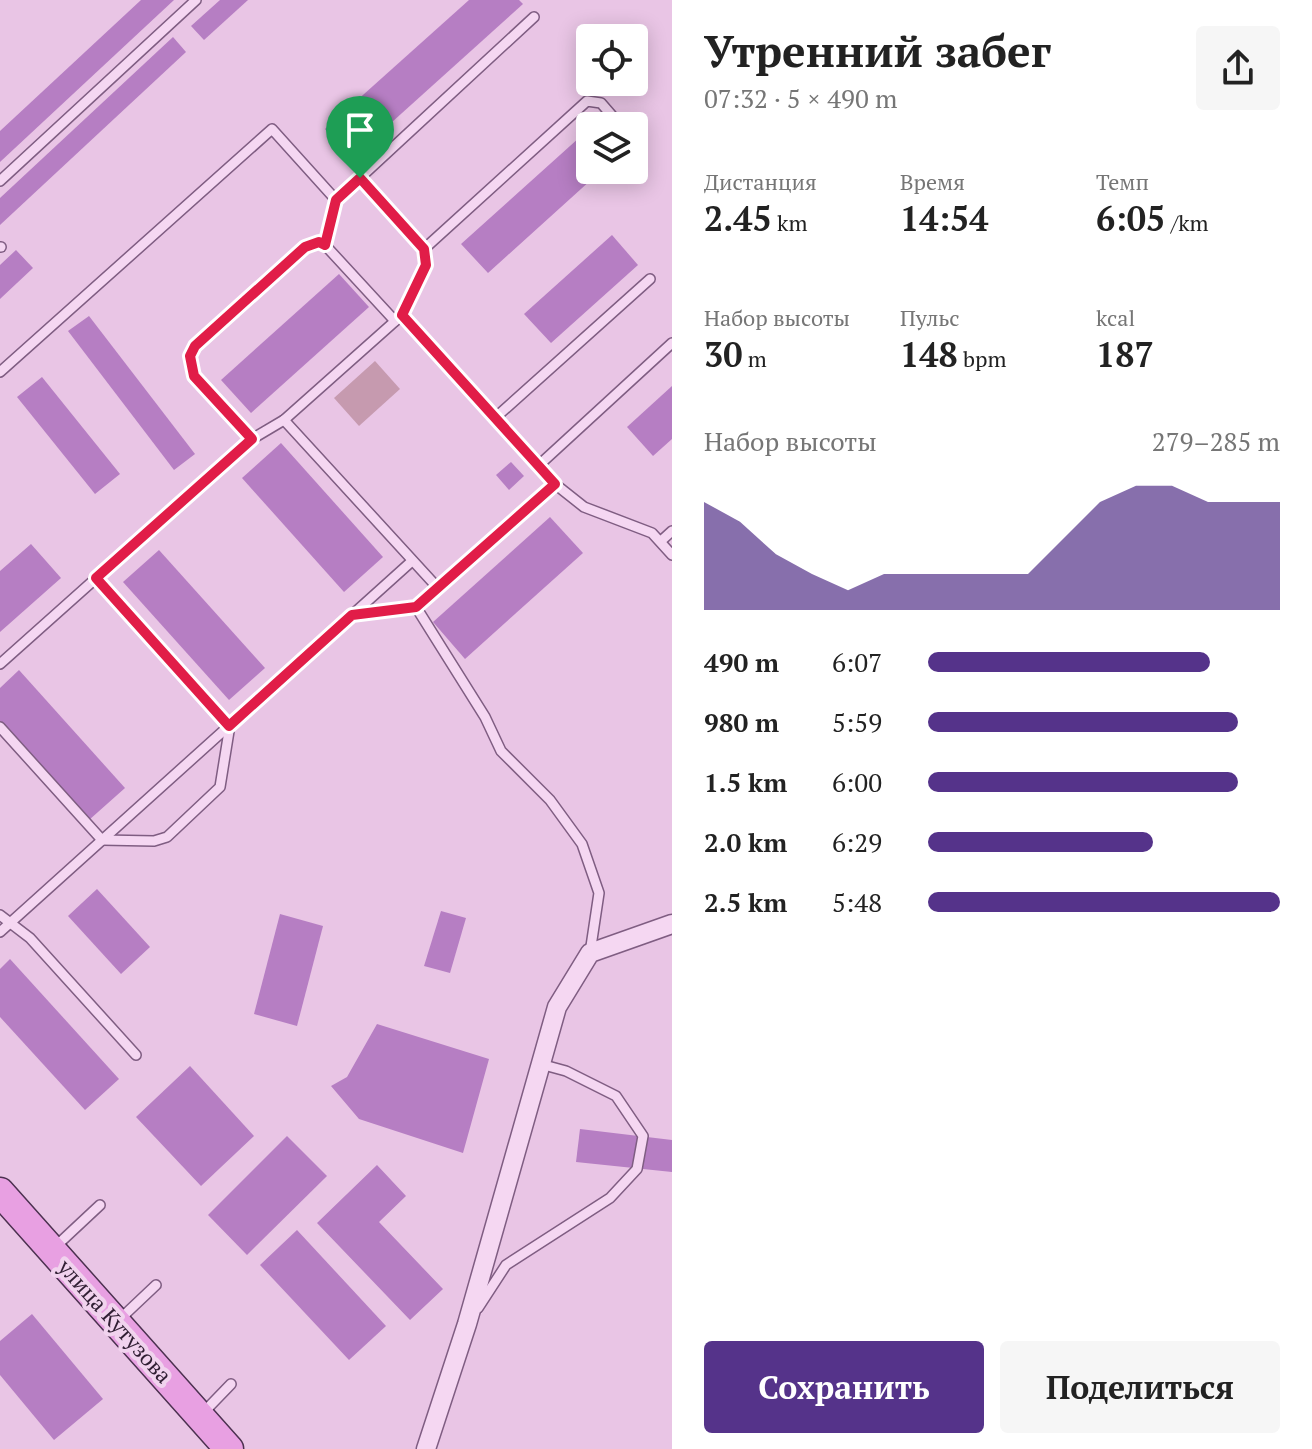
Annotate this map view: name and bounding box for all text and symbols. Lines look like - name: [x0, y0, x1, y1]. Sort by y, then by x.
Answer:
- text: Утренний забег: [704, 21, 1051, 80]
- map controls: [576, 24, 648, 184]
- button: locate: [576, 24, 648, 96]
- button: share: [1196, 26, 1280, 110]
- text: 07:32 · 5 × 490 m: [704, 81, 898, 115]
- pin: [326, 96, 394, 178]
- icon: arrive: [338, 108, 382, 152]
- button: layers: [576, 112, 648, 184]
- text: Дистанция: [704, 167, 817, 196]
- text: Время: [900, 167, 965, 196]
- text: Темп: [1096, 167, 1149, 196]
- text: 2.45: [704, 196, 772, 241]
- text: 14:54: [900, 196, 989, 241]
- text: 6:05: [1096, 196, 1165, 241]
- text: km: [772, 208, 807, 237]
- text: /km: [1165, 208, 1209, 237]
- text: Набор высоты: [704, 303, 850, 332]
- text: Пульс: [900, 303, 960, 332]
- text: kcal: [1096, 303, 1135, 332]
- text: 30: [704, 332, 742, 377]
- text: 148: [900, 332, 958, 377]
- text: 187: [1096, 332, 1154, 377]
- text: m: [742, 344, 767, 373]
- text: bpm: [958, 344, 1006, 373]
- text: Набор высоты: [704, 424, 877, 458]
- text: 279–285 m: [1152, 424, 1280, 458]
- text: 490 m: [704, 645, 779, 679]
- text: 6:07: [832, 645, 882, 679]
- text: 980 m: [704, 705, 779, 739]
- text: 5:59: [832, 705, 882, 739]
- text: 1.5 km: [704, 765, 787, 799]
- text: 6:00: [832, 765, 882, 799]
- text: 2.0 km: [704, 825, 787, 859]
- text: 6:29: [832, 825, 882, 859]
- text: 2.5 km: [704, 885, 787, 919]
- text: 5:48: [832, 885, 882, 919]
- street label: улица Кутузова: [51, 1252, 179, 1389]
- button: Сохранить: [704, 1341, 984, 1433]
- button: Поделиться: [1000, 1341, 1280, 1433]

